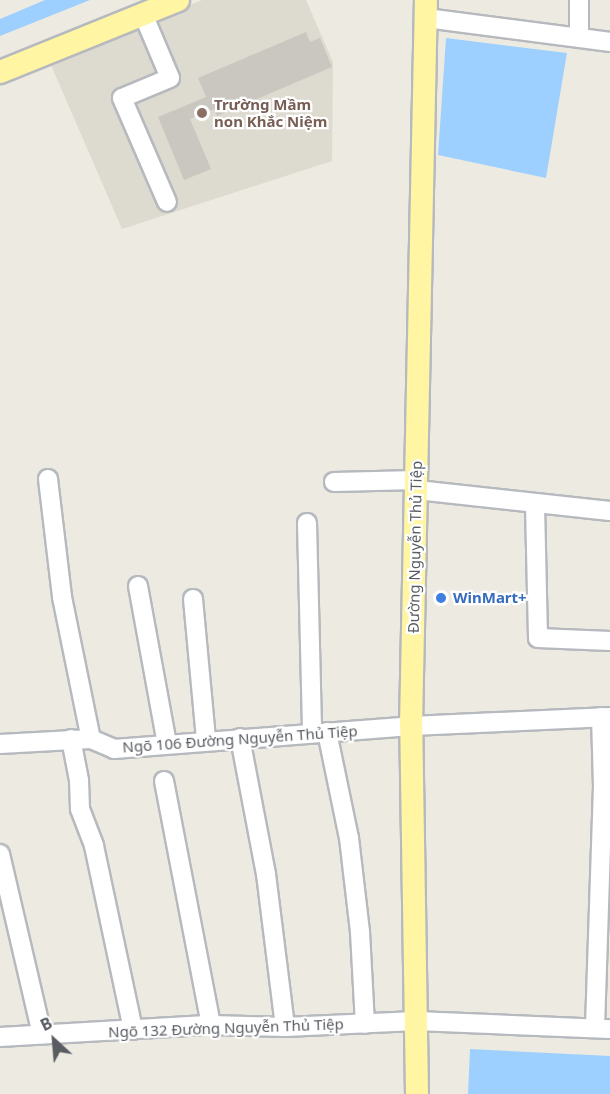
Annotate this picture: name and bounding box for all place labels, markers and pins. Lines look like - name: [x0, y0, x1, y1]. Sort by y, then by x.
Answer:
- place label: Trường Mầm non Khắc Niệm: [214, 95, 327, 130]
- marker: Trường Mầm non Khắc Niệm: [195, 106, 209, 120]
- place label: WinMart+: [453, 589, 527, 607]
- marker: WinMart+: [434, 591, 448, 605]

